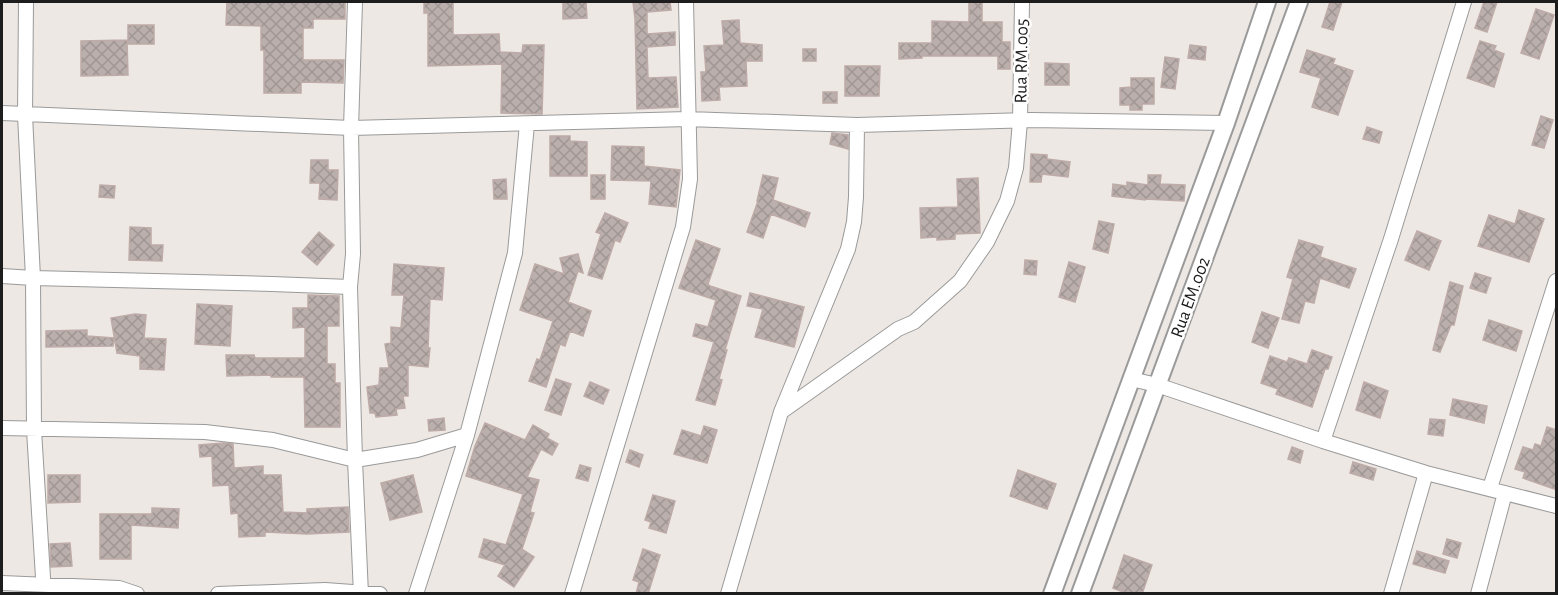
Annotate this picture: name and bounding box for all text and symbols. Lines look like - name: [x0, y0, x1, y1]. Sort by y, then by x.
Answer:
- street label: Rua RM.005: [1012, 18, 1032, 104]
- street label: Rua EM.002: [1168, 255, 1214, 340]

